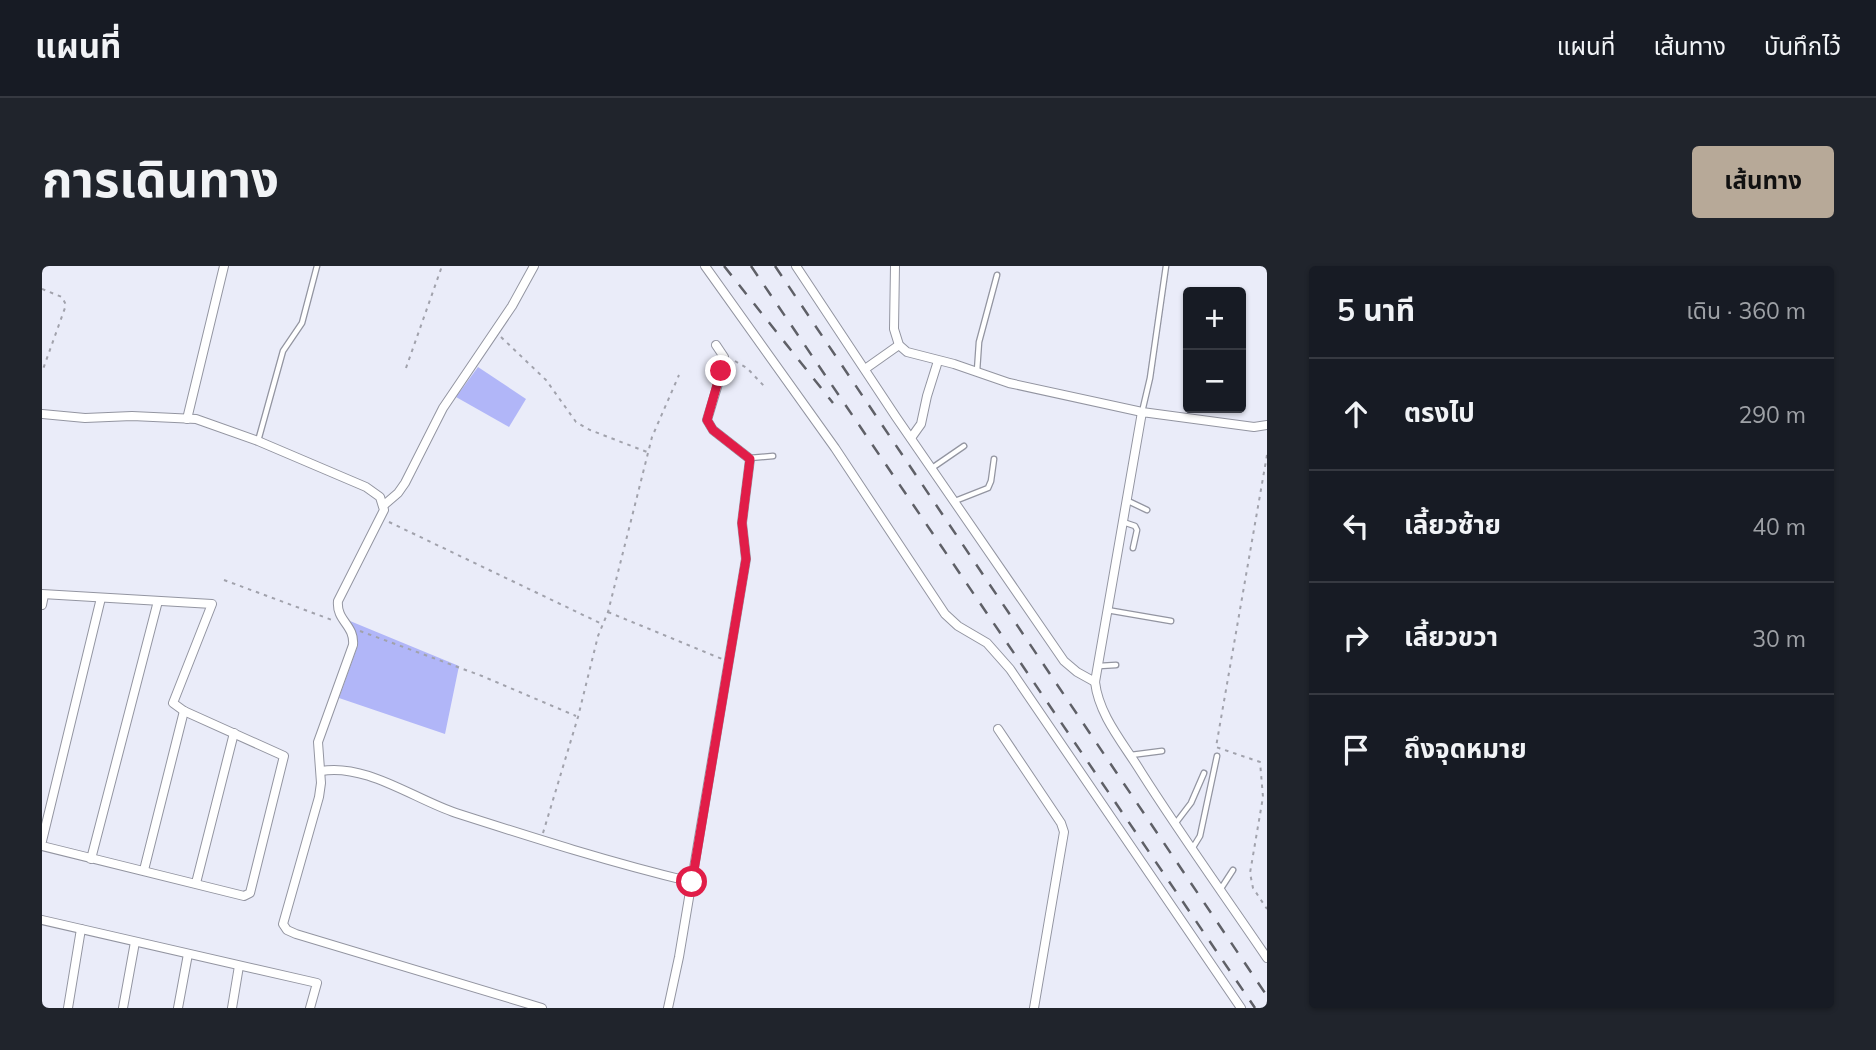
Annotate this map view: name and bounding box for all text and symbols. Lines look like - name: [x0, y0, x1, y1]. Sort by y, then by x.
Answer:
- text: แผนที่: [35, 25, 121, 66]
- text: แผนที่: [1557, 31, 1615, 61]
- text: เส้นทาง: [1653, 31, 1726, 61]
- text: บันทึกไว้: [1764, 31, 1841, 61]
- button: เส้นทาง: [1692, 146, 1834, 218]
- text: การเดินทาง: [42, 148, 279, 209]
- map controls: [1183, 287, 1246, 413]
- button: +: [1183, 287, 1246, 350]
- text: 5 นาที: [1337, 291, 1415, 329]
- text: เดิน · 360 m: [1686, 296, 1806, 325]
- button: −: [1183, 350, 1246, 413]
- route end: [705, 355, 736, 386]
- icon: ahead: [1337, 395, 1375, 433]
- text: ตรงไป: [1404, 396, 1475, 429]
- text: 290 m: [1738, 400, 1806, 429]
- icon: left: [1337, 507, 1375, 545]
- text: เลี้ยวซ้าย: [1404, 508, 1501, 541]
- text: 40 m: [1752, 512, 1806, 541]
- icon: right: [1337, 619, 1375, 657]
- text: เลี้ยวขวา: [1404, 620, 1498, 653]
- text: 30 m: [1752, 624, 1806, 653]
- icon: arrive: [1337, 731, 1375, 769]
- text: ถึงจุดหมาย: [1404, 732, 1527, 765]
- route start: [676, 866, 707, 897]

